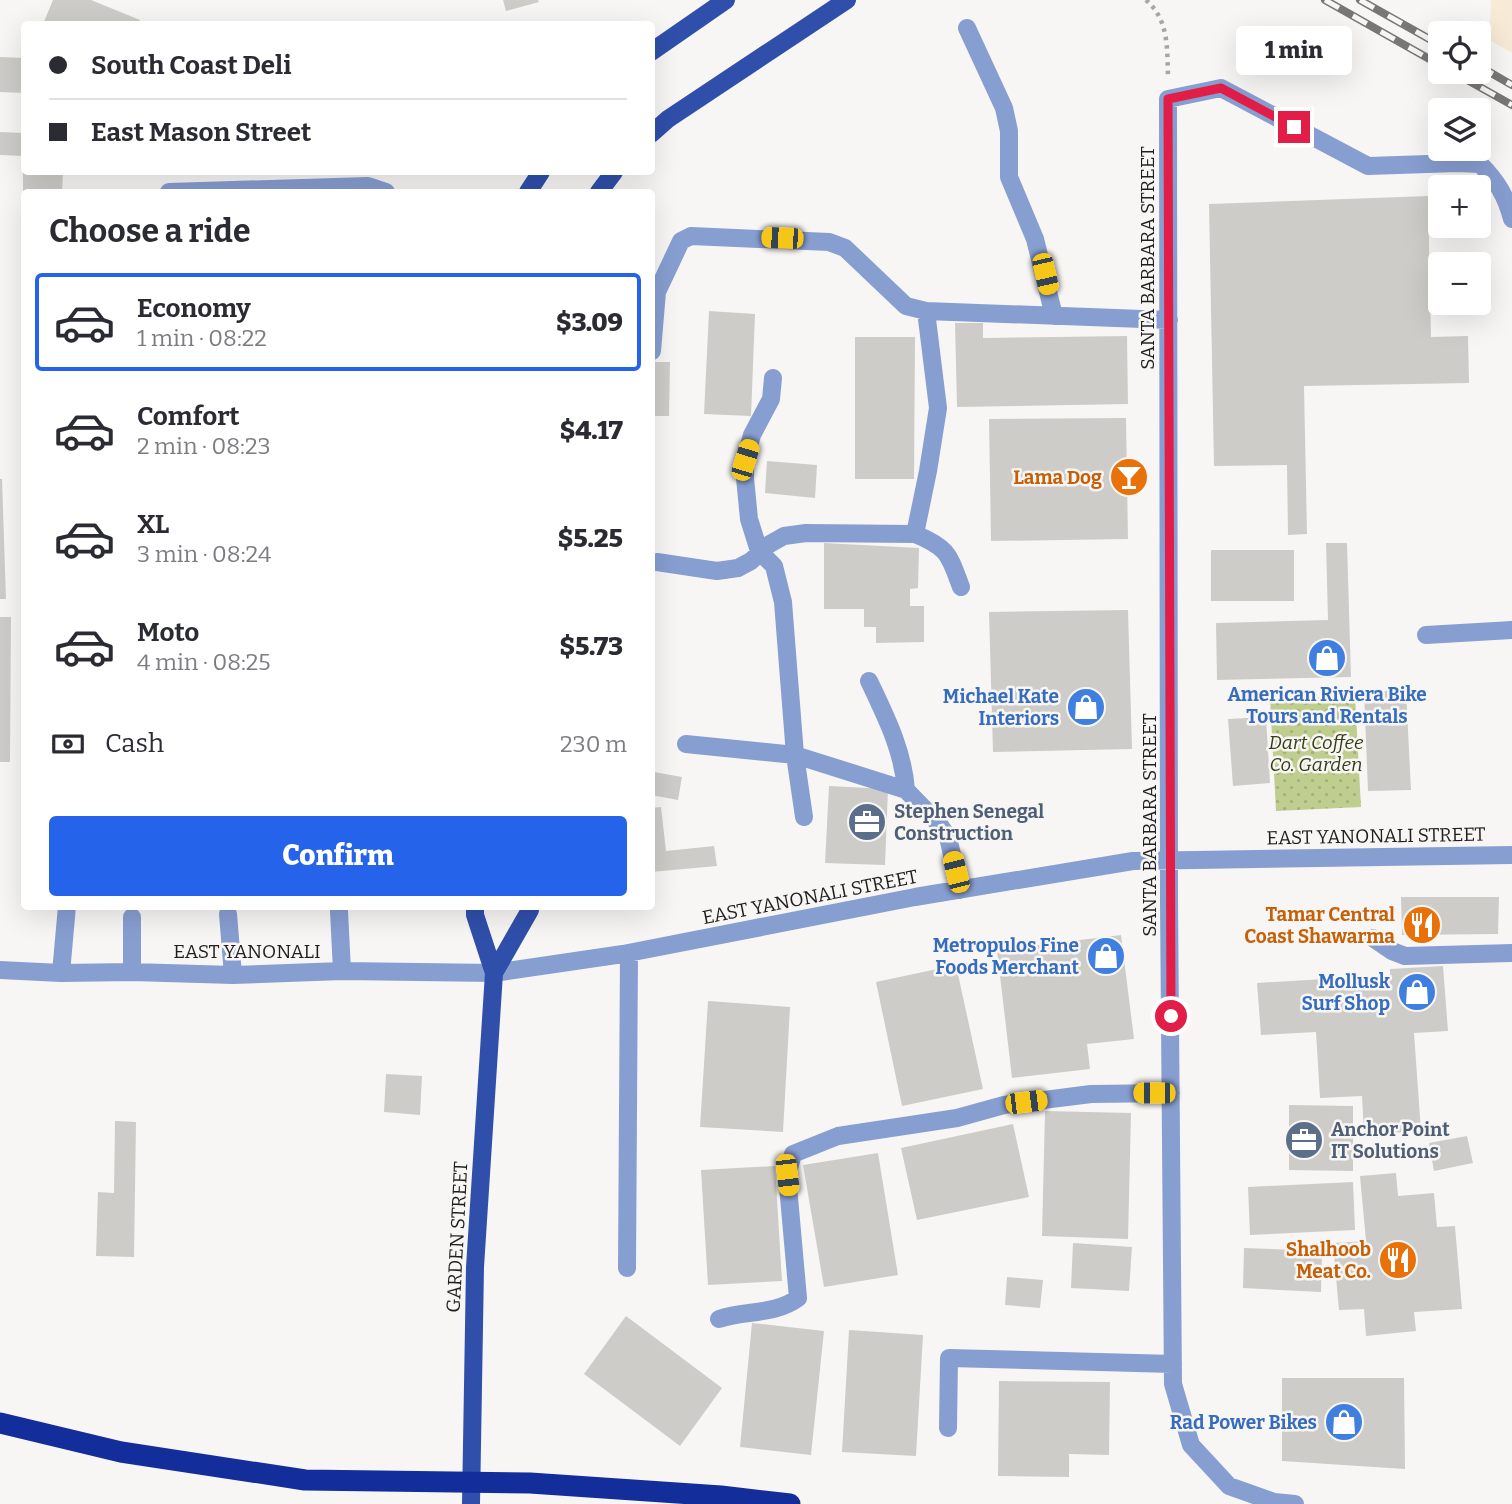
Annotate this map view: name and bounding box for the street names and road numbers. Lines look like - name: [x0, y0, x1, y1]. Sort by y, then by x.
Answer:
- street label: SANTA BARBARA STREET: [1136, 146, 1159, 370]
- street label: SANTA BARBARA STREET: [1138, 713, 1161, 937]
- street label: EAST YANONALI STREET: [1266, 823, 1486, 849]
- street label: EAST YANONALI STREET: [700, 865, 920, 929]
- street label: EAST YANONALI: [173, 940, 321, 963]
- street label: GARDEN STREET: [442, 1161, 472, 1313]

